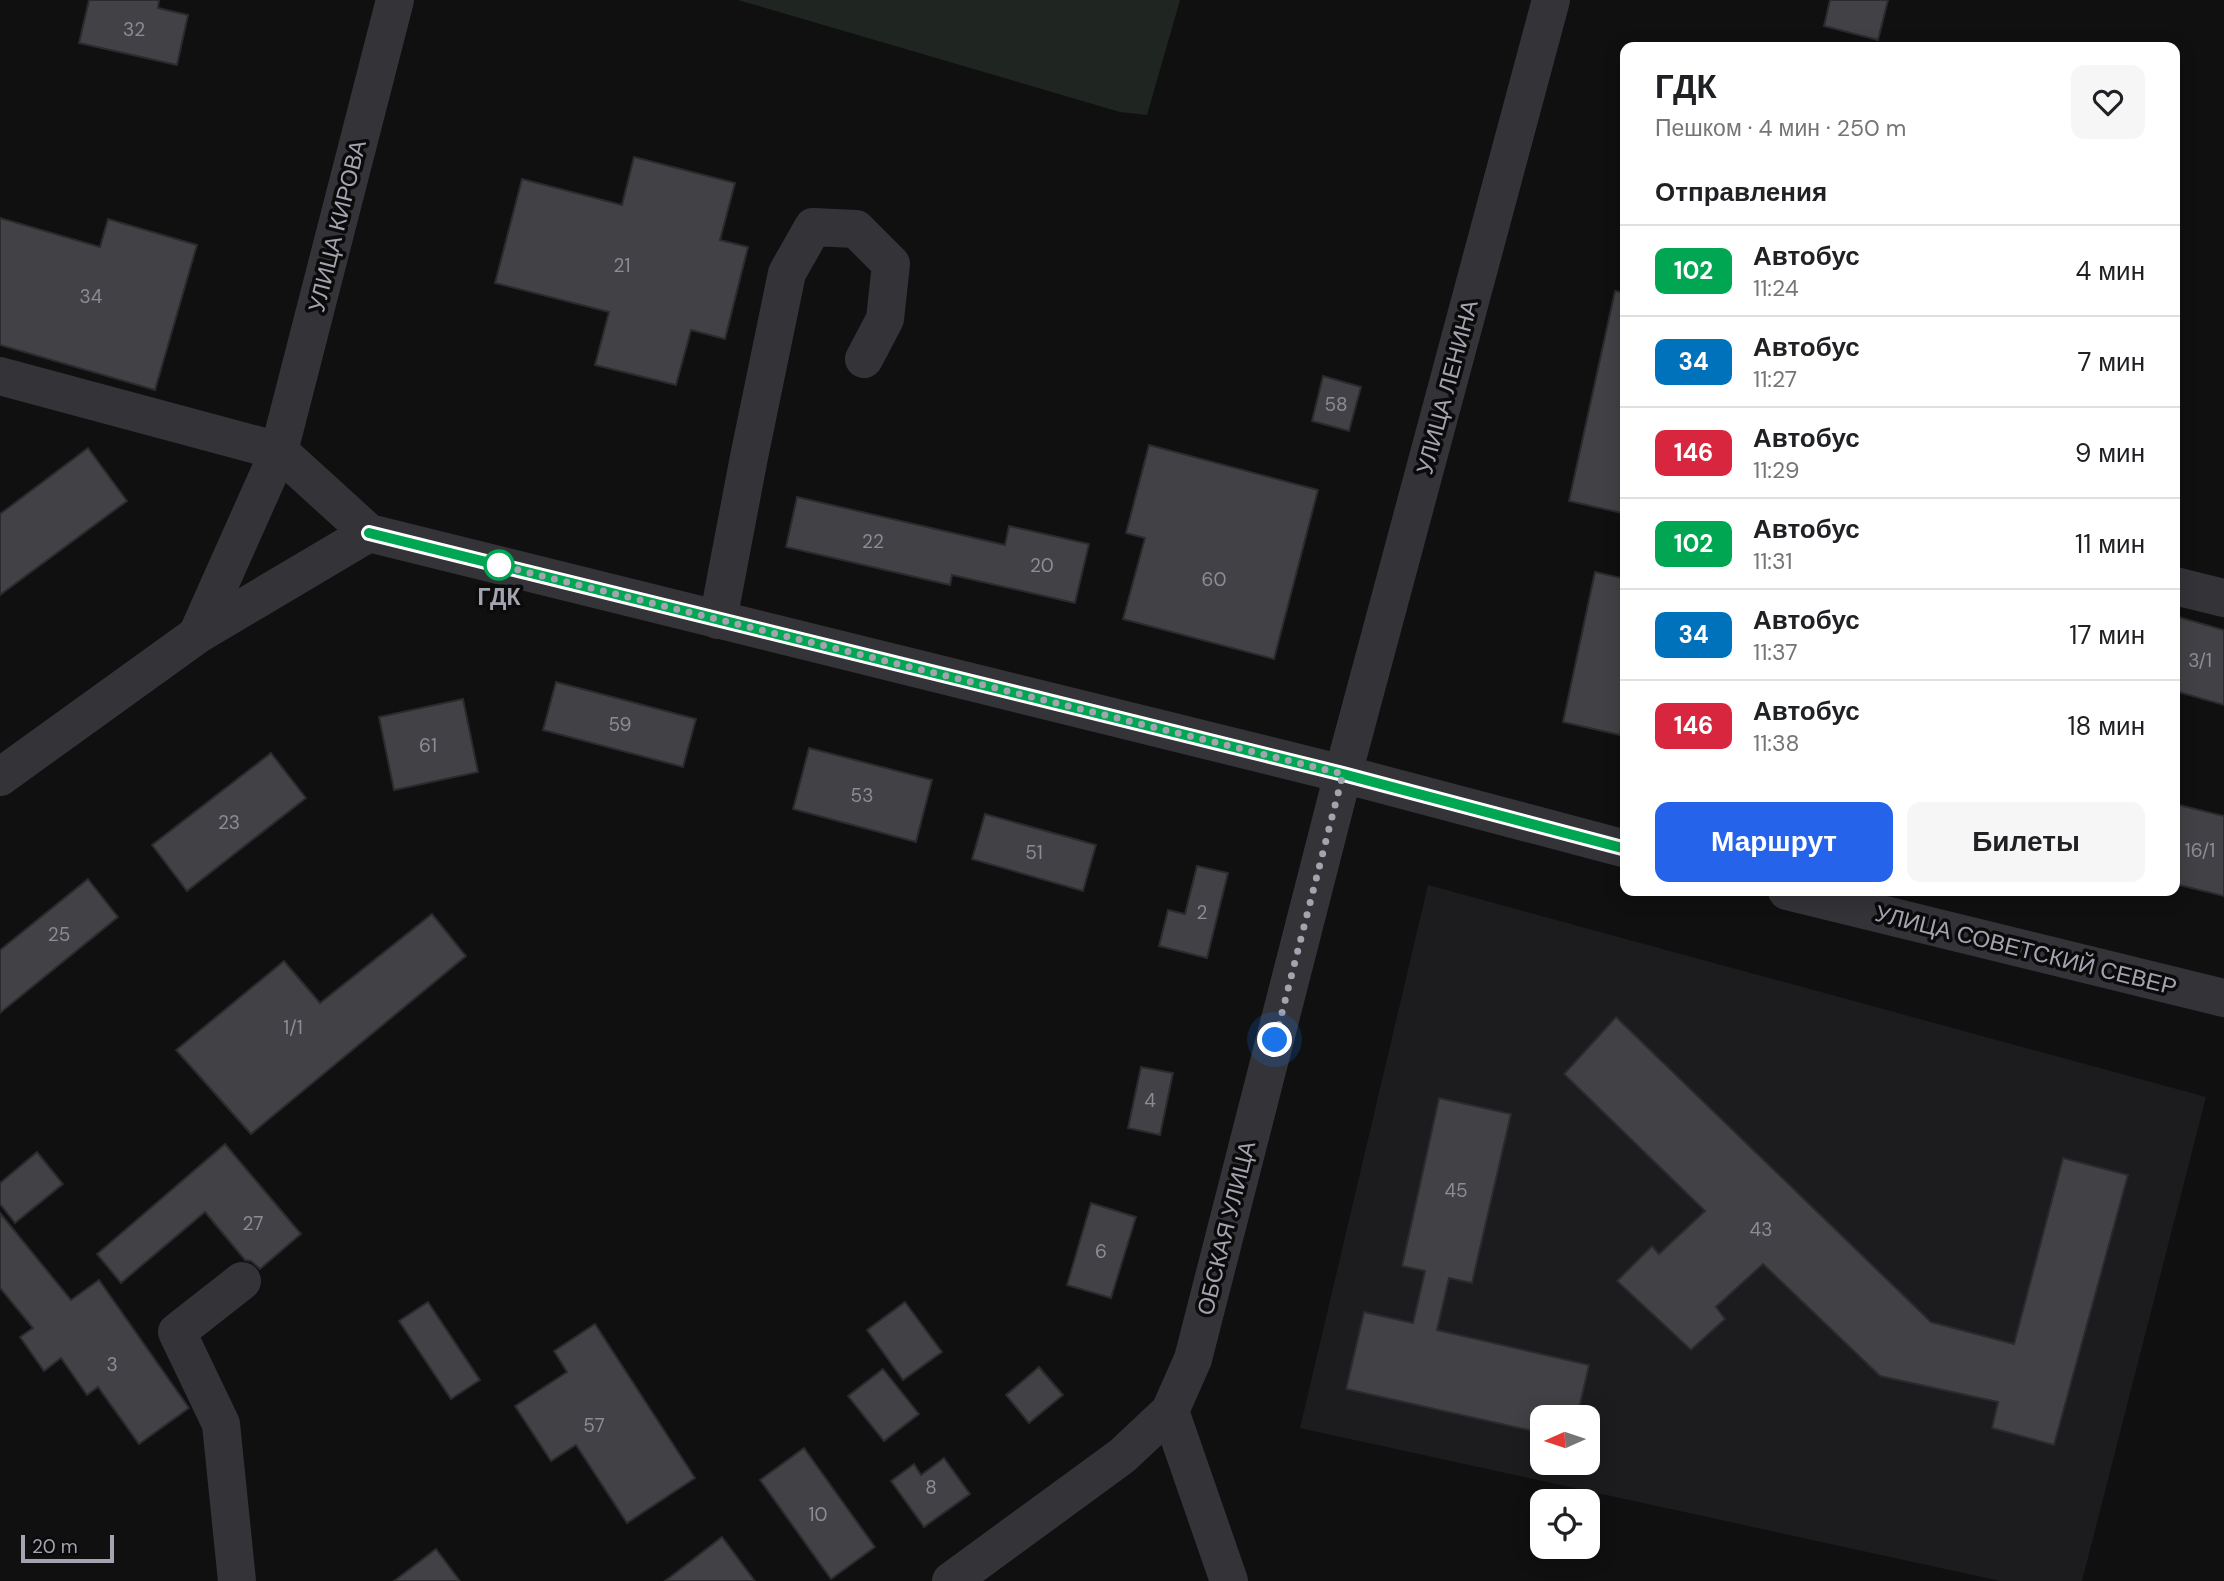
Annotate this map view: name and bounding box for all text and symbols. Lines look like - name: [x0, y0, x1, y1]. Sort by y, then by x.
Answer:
- house number: 32: [123, 17, 145, 42]
- text: ГДК: [1655, 65, 1717, 108]
- button: heart: [2071, 65, 2145, 139]
- text: Пешком · 4 мин · 250 m: [1655, 113, 1906, 143]
- street label: УЛИЦА КИРОВА: [301, 136, 373, 315]
- text: Отправления: [1655, 175, 1827, 209]
- text: Автобус: [1753, 239, 1860, 273]
- house number: 21: [614, 253, 630, 278]
- text: 4 мин: [2076, 254, 2145, 288]
- text: 102: [1674, 255, 1713, 286]
- text: 11:24: [1753, 273, 1799, 303]
- house number: 34: [80, 284, 102, 309]
- street label: УЛИЦА ЛЕНИНА: [1409, 296, 1485, 478]
- text: Автобус: [1753, 330, 1860, 364]
- text: 7 мин: [2077, 345, 2145, 379]
- text: 34: [1678, 346, 1709, 377]
- text: 11:27: [1753, 364, 1797, 394]
- house number: 58: [1324, 392, 1348, 417]
- text: Автобус: [1753, 421, 1860, 455]
- text: 9 мин: [2075, 436, 2145, 470]
- text: 146: [1674, 437, 1713, 468]
- text: 11:29: [1753, 455, 1799, 485]
- text: Автобус: [1753, 512, 1860, 546]
- text: 11 мин: [2075, 527, 2145, 561]
- text: 102: [1674, 528, 1713, 559]
- house number: 22: [862, 529, 884, 554]
- text: 11:31: [1753, 546, 1792, 576]
- marker: ГДК: [484, 550, 514, 580]
- house number: 20: [1030, 553, 1054, 578]
- house number: 60: [1202, 567, 1226, 592]
- place label: ГДК: [478, 582, 521, 612]
- text: Автобус: [1753, 603, 1860, 637]
- text: 17 мин: [2069, 618, 2145, 652]
- text: 34: [1678, 619, 1709, 650]
- text: 11:37: [1753, 637, 1797, 667]
- house number: 3/1: [2188, 648, 2212, 673]
- text: Автобус: [1753, 694, 1860, 728]
- text: 18 мин: [2067, 709, 2145, 743]
- text: 146: [1674, 710, 1713, 741]
- house number: 59: [609, 712, 631, 737]
- text: 11:38: [1753, 728, 1800, 758]
- house number: 61: [419, 733, 437, 758]
- house number: 53: [851, 783, 873, 808]
- button: Маршрут: [1655, 802, 1893, 882]
- button: Билеты: [1907, 802, 2145, 882]
- house number: 23: [218, 810, 240, 835]
- house number: 16/1: [2185, 838, 2215, 863]
- house number: 51: [1025, 840, 1043, 865]
- street label: УЛИЦА СОВЕТСКИЙ СЕВЕР: [1872, 898, 2180, 1002]
- house number: 2: [1197, 900, 1208, 925]
- house number: 25: [48, 922, 70, 947]
- house number: 1/1: [283, 1015, 303, 1040]
- your location: [1257, 1022, 1292, 1057]
- house number: 4: [1144, 1088, 1156, 1113]
- street label: ОБСКАЯ УЛИЦА: [1190, 1137, 1262, 1318]
- house number: 45: [1444, 1178, 1468, 1203]
- house number: 27: [243, 1211, 263, 1236]
- house number: 43: [1750, 1217, 1772, 1242]
- house number: 6: [1095, 1239, 1107, 1264]
- house number: 3: [106, 1352, 118, 1377]
- north arrow: [1530, 1405, 1600, 1475]
- map controls: [1530, 1405, 1600, 1559]
- house number: 57: [583, 1413, 605, 1438]
- house number: 8: [925, 1475, 937, 1500]
- button: locate: [1530, 1489, 1600, 1559]
- house number: 10: [809, 1502, 827, 1527]
- scale bar: [21, 1532, 114, 1564]
- text: 20 m: [32, 1534, 78, 1559]

